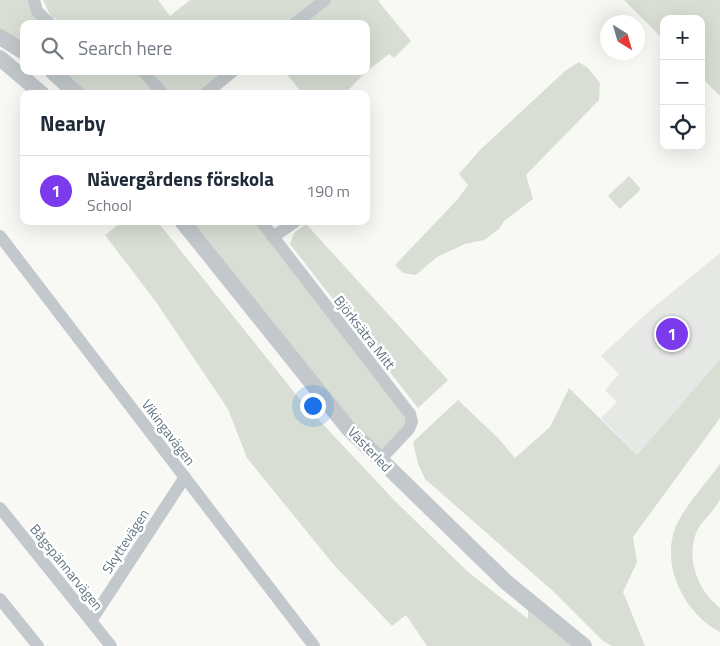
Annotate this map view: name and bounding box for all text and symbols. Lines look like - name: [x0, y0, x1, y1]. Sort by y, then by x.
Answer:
- north arrow: [600, 15, 645, 60]
- map controls: [660, 15, 705, 150]
- button: +: [660, 15, 705, 60]
- search box: [20, 20, 370, 75]
- text: Search here: [78, 33, 172, 62]
- icon: search: [38, 34, 66, 62]
- button: −: [660, 60, 705, 105]
- button: locate: [660, 105, 705, 150]
- text: Nearby: [40, 107, 105, 139]
- text: Nävergårdens förskola: [87, 164, 274, 193]
- text: 1: [52, 179, 60, 203]
- text: 190 m: [306, 179, 350, 203]
- text: School: [87, 193, 132, 217]
- street label: Björksätra Mitt: [329, 291, 401, 373]
- pin: 1: [656, 315, 688, 353]
- your location: [300, 393, 326, 419]
- street label: Vikingavägen: [137, 395, 201, 469]
- street label: Västerled: [343, 422, 397, 476]
- street label: Skyttevägen: [96, 505, 154, 577]
- street label: Bågspännarvägen: [25, 519, 109, 615]

